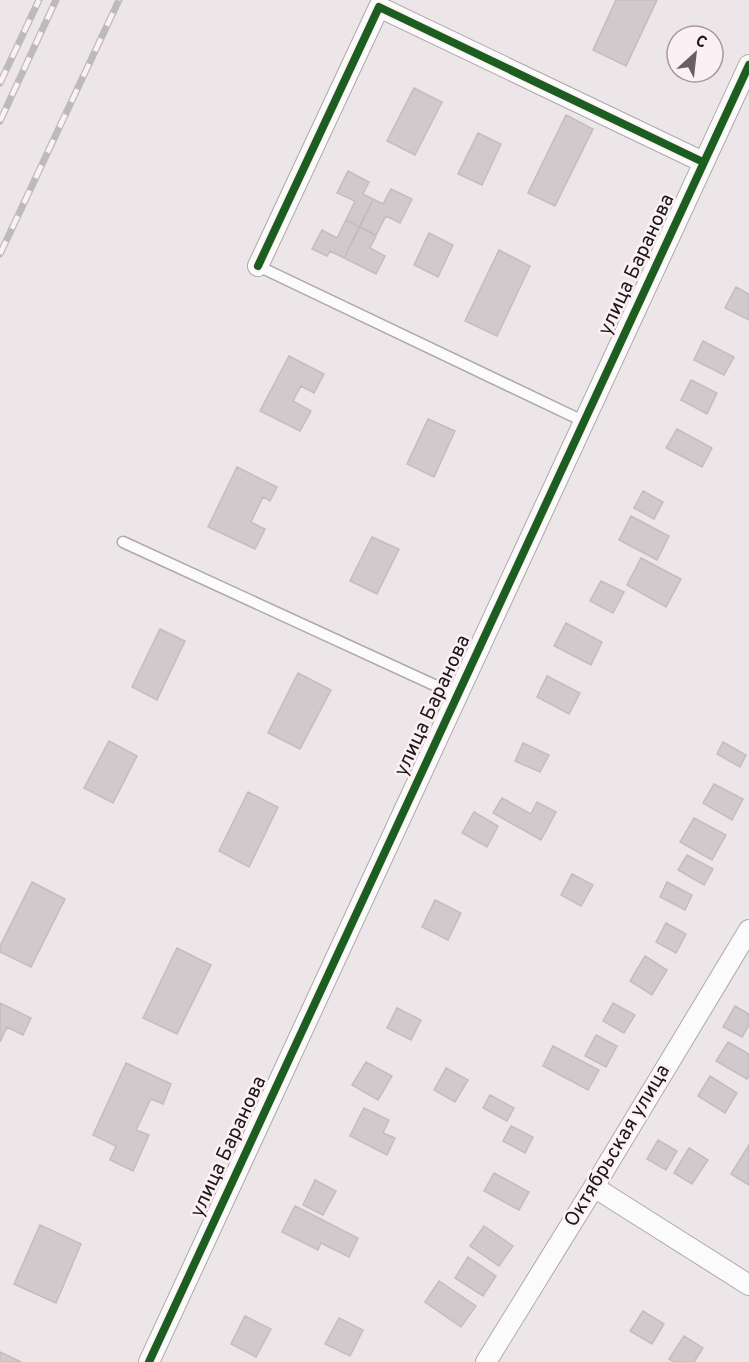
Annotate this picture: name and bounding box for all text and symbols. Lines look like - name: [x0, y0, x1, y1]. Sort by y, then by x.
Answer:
- north arrow: [665, 24, 725, 84]
- text: С: [692, 31, 710, 54]
- street label: улица Баранова: [593, 190, 681, 340]
- street label: улица Баранова: [389, 631, 477, 781]
- street label: Октябрьская улица: [559, 1060, 677, 1232]
- street label: улица Баранова: [185, 1072, 273, 1222]

